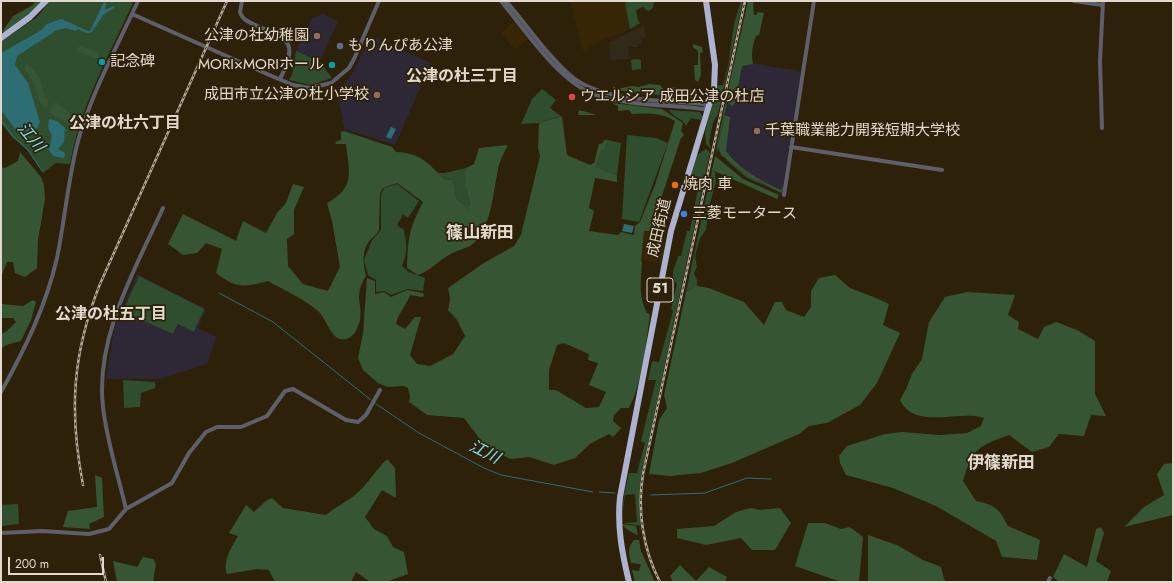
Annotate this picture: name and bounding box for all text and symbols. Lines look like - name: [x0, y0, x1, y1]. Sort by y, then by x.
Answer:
- place label: 公津の社幼稚園: [204, 27, 309, 45]
- marker: 公津の社幼稚園: [312, 31, 322, 41]
- place label: もりんぴあ公津: [348, 37, 453, 55]
- marker: もりんぴあ公津: [335, 41, 345, 51]
- place label: 記念碑: [110, 53, 155, 71]
- place label: MORI×MORIホール: [198, 56, 324, 74]
- marker: 記念碑: [97, 57, 107, 67]
- marker: MORI×MORIホール: [327, 60, 337, 70]
- district label: 公津の杜三丁目: [406, 67, 518, 87]
- place label: 成田市立公津の杜小学校: [204, 86, 369, 104]
- place label: ウエルシア 成田公津の杜店: [580, 88, 764, 106]
- marker: 成田市立公津の杜小学校: [372, 90, 382, 100]
- marker: ウエルシア 成田公津の杜店: [567, 92, 577, 102]
- district label: 公津の杜六丁目: [69, 114, 181, 134]
- water label: 江川: [12, 120, 48, 156]
- place label: 千葉職業能力開発短期大学校: [765, 122, 960, 140]
- marker: 千葉職業能力開発短期大学校: [752, 126, 762, 136]
- place label: 焼肉 車: [683, 176, 732, 194]
- marker: 焼肉 車: [670, 180, 680, 190]
- street label: 成田街道: [644, 197, 676, 259]
- place label: 三菱モータース: [692, 205, 797, 223]
- marker: 三菱モータース: [679, 209, 689, 219]
- district label: 篠山新田: [446, 224, 514, 244]
- road number: 51: [647, 278, 673, 302]
- district label: 公津の杜五丁目: [55, 305, 167, 325]
- water label: 江川: [465, 437, 503, 469]
- district label: 伊篠新田: [967, 454, 1035, 474]
- scale bar: [10, 549, 106, 575]
- text: 200 m: [15, 555, 49, 573]

